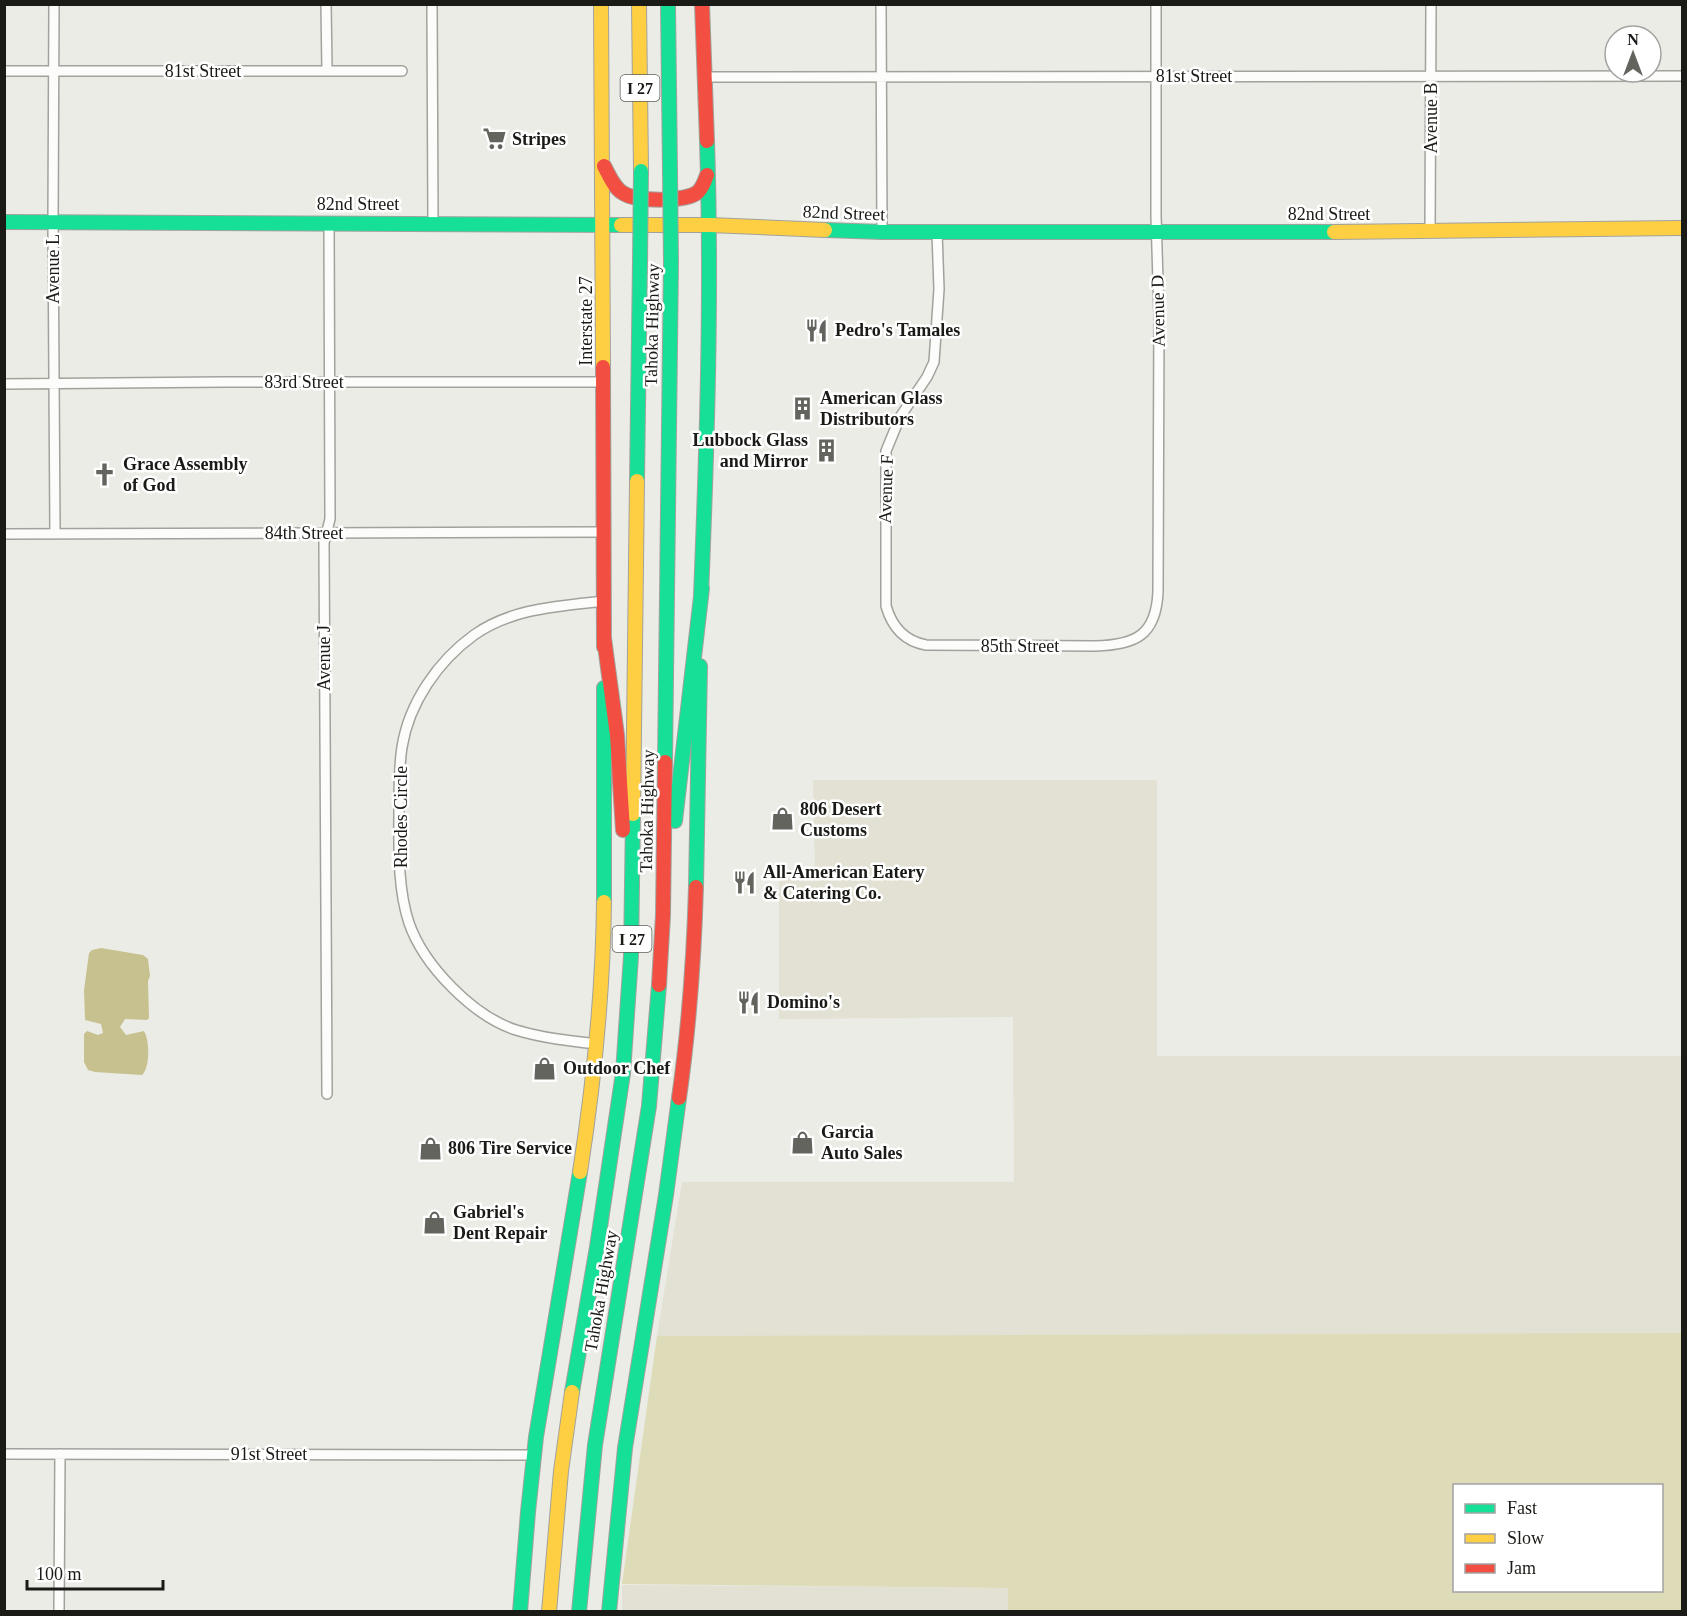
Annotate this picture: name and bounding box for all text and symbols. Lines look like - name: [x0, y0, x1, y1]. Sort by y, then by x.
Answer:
- north arrow: [1603, 24, 1663, 84]
- text: N: [1627, 31, 1639, 48]
- street label: 81st Street: [165, 61, 241, 81]
- street label: 81st Street: [1156, 66, 1232, 86]
- road number: I 27: [620, 75, 660, 101]
- street label: Avenue B: [1421, 82, 1441, 154]
- supermarket icon: Stripes: [481, 126, 507, 152]
- place label: Stripes: [512, 129, 566, 149]
- street label: 82nd Street: [317, 194, 399, 214]
- street label: 82nd Street: [802, 202, 886, 224]
- street label: 82nd Street: [1288, 204, 1370, 224]
- street label: Avenue L: [43, 234, 63, 304]
- street label: Tahoka Highway: [641, 263, 663, 387]
- street label: Avenue D: [1147, 275, 1169, 347]
- street label: Interstate 27: [576, 276, 596, 366]
- restaurant icon: Pedro's Tamales: [804, 317, 830, 343]
- place label: Pedro's Tamales: [835, 320, 960, 340]
- street label: 83rd Street: [264, 372, 344, 392]
- place label: American Glass Distributors: [820, 388, 942, 429]
- building icon: American Glass Distributors: [789, 395, 815, 421]
- place label: Lubbock Glass and Mirror: [692, 430, 808, 471]
- building icon: Lubbock Glass and Mirror: [813, 437, 839, 463]
- place label: Grace Assembly of God: [123, 454, 247, 495]
- street label: Avenue F: [875, 454, 897, 524]
- church icon: Grace Assembly of God: [92, 461, 118, 487]
- street label: 84th Street: [265, 523, 343, 543]
- street label: Avenue J: [314, 625, 334, 691]
- street label: 85th Street: [981, 636, 1059, 656]
- street label: Tahoka Highway: [636, 749, 658, 873]
- street label: Rhodes Circle: [391, 766, 411, 868]
- place label: 806 Desert Customs: [800, 799, 881, 840]
- shop icon: 806 Desert Customs: [769, 806, 795, 832]
- place label: All-American Eatery & Catering Co.: [763, 862, 924, 903]
- restaurant icon: All-American Eatery & Catering Co.: [732, 869, 758, 895]
- road number: I 27: [612, 926, 652, 952]
- restaurant icon: Domino's: [736, 989, 762, 1015]
- place label: Domino's: [767, 992, 840, 1012]
- shop icon: Outdoor Chef: [532, 1055, 558, 1081]
- place label: Outdoor Chef: [563, 1058, 671, 1078]
- place label: Garcia Auto Sales: [821, 1122, 903, 1163]
- shop icon: Garcia Auto Sales: [790, 1129, 816, 1155]
- shop icon: 806 Tire Service: [417, 1135, 443, 1161]
- place label: 806 Tire Service: [448, 1138, 572, 1158]
- place label: Gabriel's Dent Repair: [453, 1202, 547, 1243]
- shop icon: Gabriel's Dent Repair: [422, 1209, 448, 1235]
- street label: Tahoka Highway: [580, 1229, 622, 1353]
- street label: 91st Street: [231, 1444, 307, 1464]
- legend: [1453, 1484, 1663, 1592]
- text: Fast: [1507, 1498, 1537, 1518]
- text: Slow: [1507, 1528, 1544, 1548]
- scale bar: [27, 1553, 164, 1591]
- text: Jam: [1507, 1558, 1536, 1578]
- text: 100 m: [36, 1564, 82, 1584]

